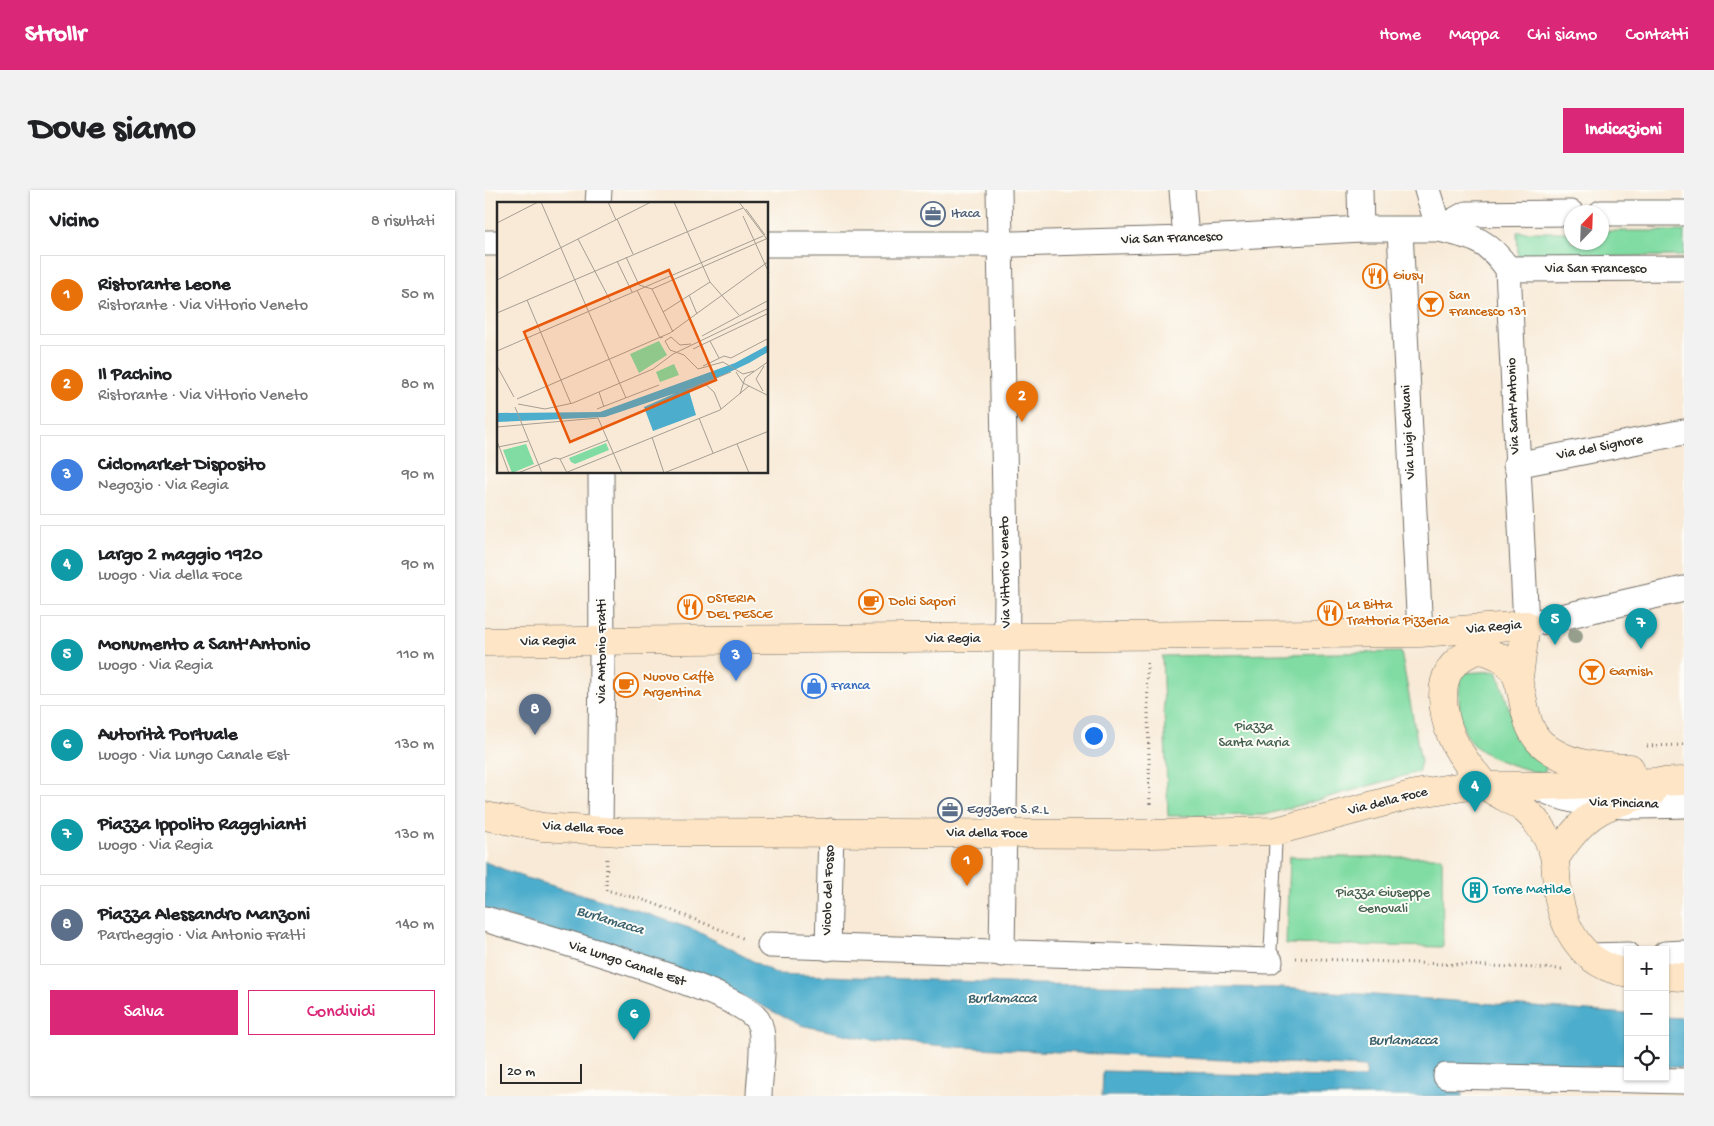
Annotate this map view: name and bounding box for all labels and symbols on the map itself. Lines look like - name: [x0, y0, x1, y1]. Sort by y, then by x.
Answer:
- office icon: Itaca: [920, 201, 946, 227]
- inset map: [497, 202, 769, 474]
- north arrow: [1564, 205, 1609, 250]
- place label: Itaca: [951, 206, 982, 223]
- street label: Via San Francesco: [1120, 229, 1223, 249]
- street label: Via San Francesco: [1544, 261, 1647, 278]
- restaurant icon: Giusy: [1362, 263, 1388, 289]
- place label: Giusy: [1393, 268, 1424, 285]
- place label: San Francesco 131: [1448, 288, 1527, 321]
- bar icon: San Francesco 131: [1418, 291, 1444, 317]
- street label: Via Sant'Antonio: [1504, 357, 1524, 456]
- pin: 2: [1006, 381, 1038, 422]
- street label: Via Luigi Galvani: [1398, 384, 1420, 481]
- street label: Via del Signore: [1555, 431, 1645, 465]
- street label: Via Vittorio Veneto: [997, 516, 1015, 629]
- cafe icon: Dolci Sapori: [858, 589, 884, 615]
- place label: OSTERIA DEL PESCE: [706, 591, 774, 624]
- restaurant icon: OSTERIA DEL PESCE: [677, 594, 703, 620]
- place label: Dolci Sapori: [888, 594, 956, 611]
- place label: La Bitta Trattoria Pizzeria: [1346, 597, 1450, 630]
- street label: Via Antonio Fratti: [594, 599, 611, 704]
- restaurant icon: La Bitta Trattoria Pizzeria: [1317, 600, 1343, 626]
- pin: 5: [1539, 604, 1571, 645]
- pin: 7: [1625, 608, 1657, 649]
- street label: Via Regia: [1465, 617, 1523, 639]
- street label: Via Regia: [924, 631, 982, 648]
- street label: Via Regia: [519, 633, 577, 651]
- pin: 3: [720, 640, 752, 681]
- bar icon: Garnish: [1579, 659, 1605, 685]
- place label: Garnish: [1609, 664, 1653, 681]
- place label: Nuovo Caffè Argentina: [643, 669, 715, 702]
- cafe icon: Nuovo Caffè Argentina: [613, 672, 639, 698]
- shop icon: Franca: [801, 673, 827, 699]
- place label: Franca: [830, 678, 871, 695]
- pin: 8: [519, 694, 551, 735]
- park label: Piazza Santa Maria: [1219, 719, 1291, 752]
- your location: [1081, 723, 1107, 749]
- pin: 4: [1459, 771, 1491, 812]
- street label: Via della Foce: [1346, 784, 1430, 820]
- street label: Via Pinciana: [1588, 794, 1660, 814]
- office icon: Eggzero S.R.L: [937, 797, 963, 823]
- place label: Eggzero S.R.L: [967, 802, 1049, 819]
- street label: Via della Foce: [541, 818, 625, 840]
- street label: Via della Foce: [945, 825, 1028, 843]
- street label: Vicolo del Fosso: [819, 845, 839, 936]
- pin: 1: [951, 845, 983, 886]
- building icon: Torre Matilde: [1462, 877, 1488, 903]
- place label: Torre Matilde: [1492, 882, 1572, 899]
- park label: Piazza Giuseppe Genovali: [1335, 885, 1431, 918]
- water label: Burlamacca: [574, 902, 647, 940]
- street label: Via Lungo Canale Est: [565, 937, 689, 991]
- water label: Burlamacca: [967, 990, 1038, 1008]
- pin: 6: [618, 999, 650, 1040]
- water label: Burlamacca: [1368, 1032, 1439, 1050]
- scale bar: [500, 1061, 583, 1084]

